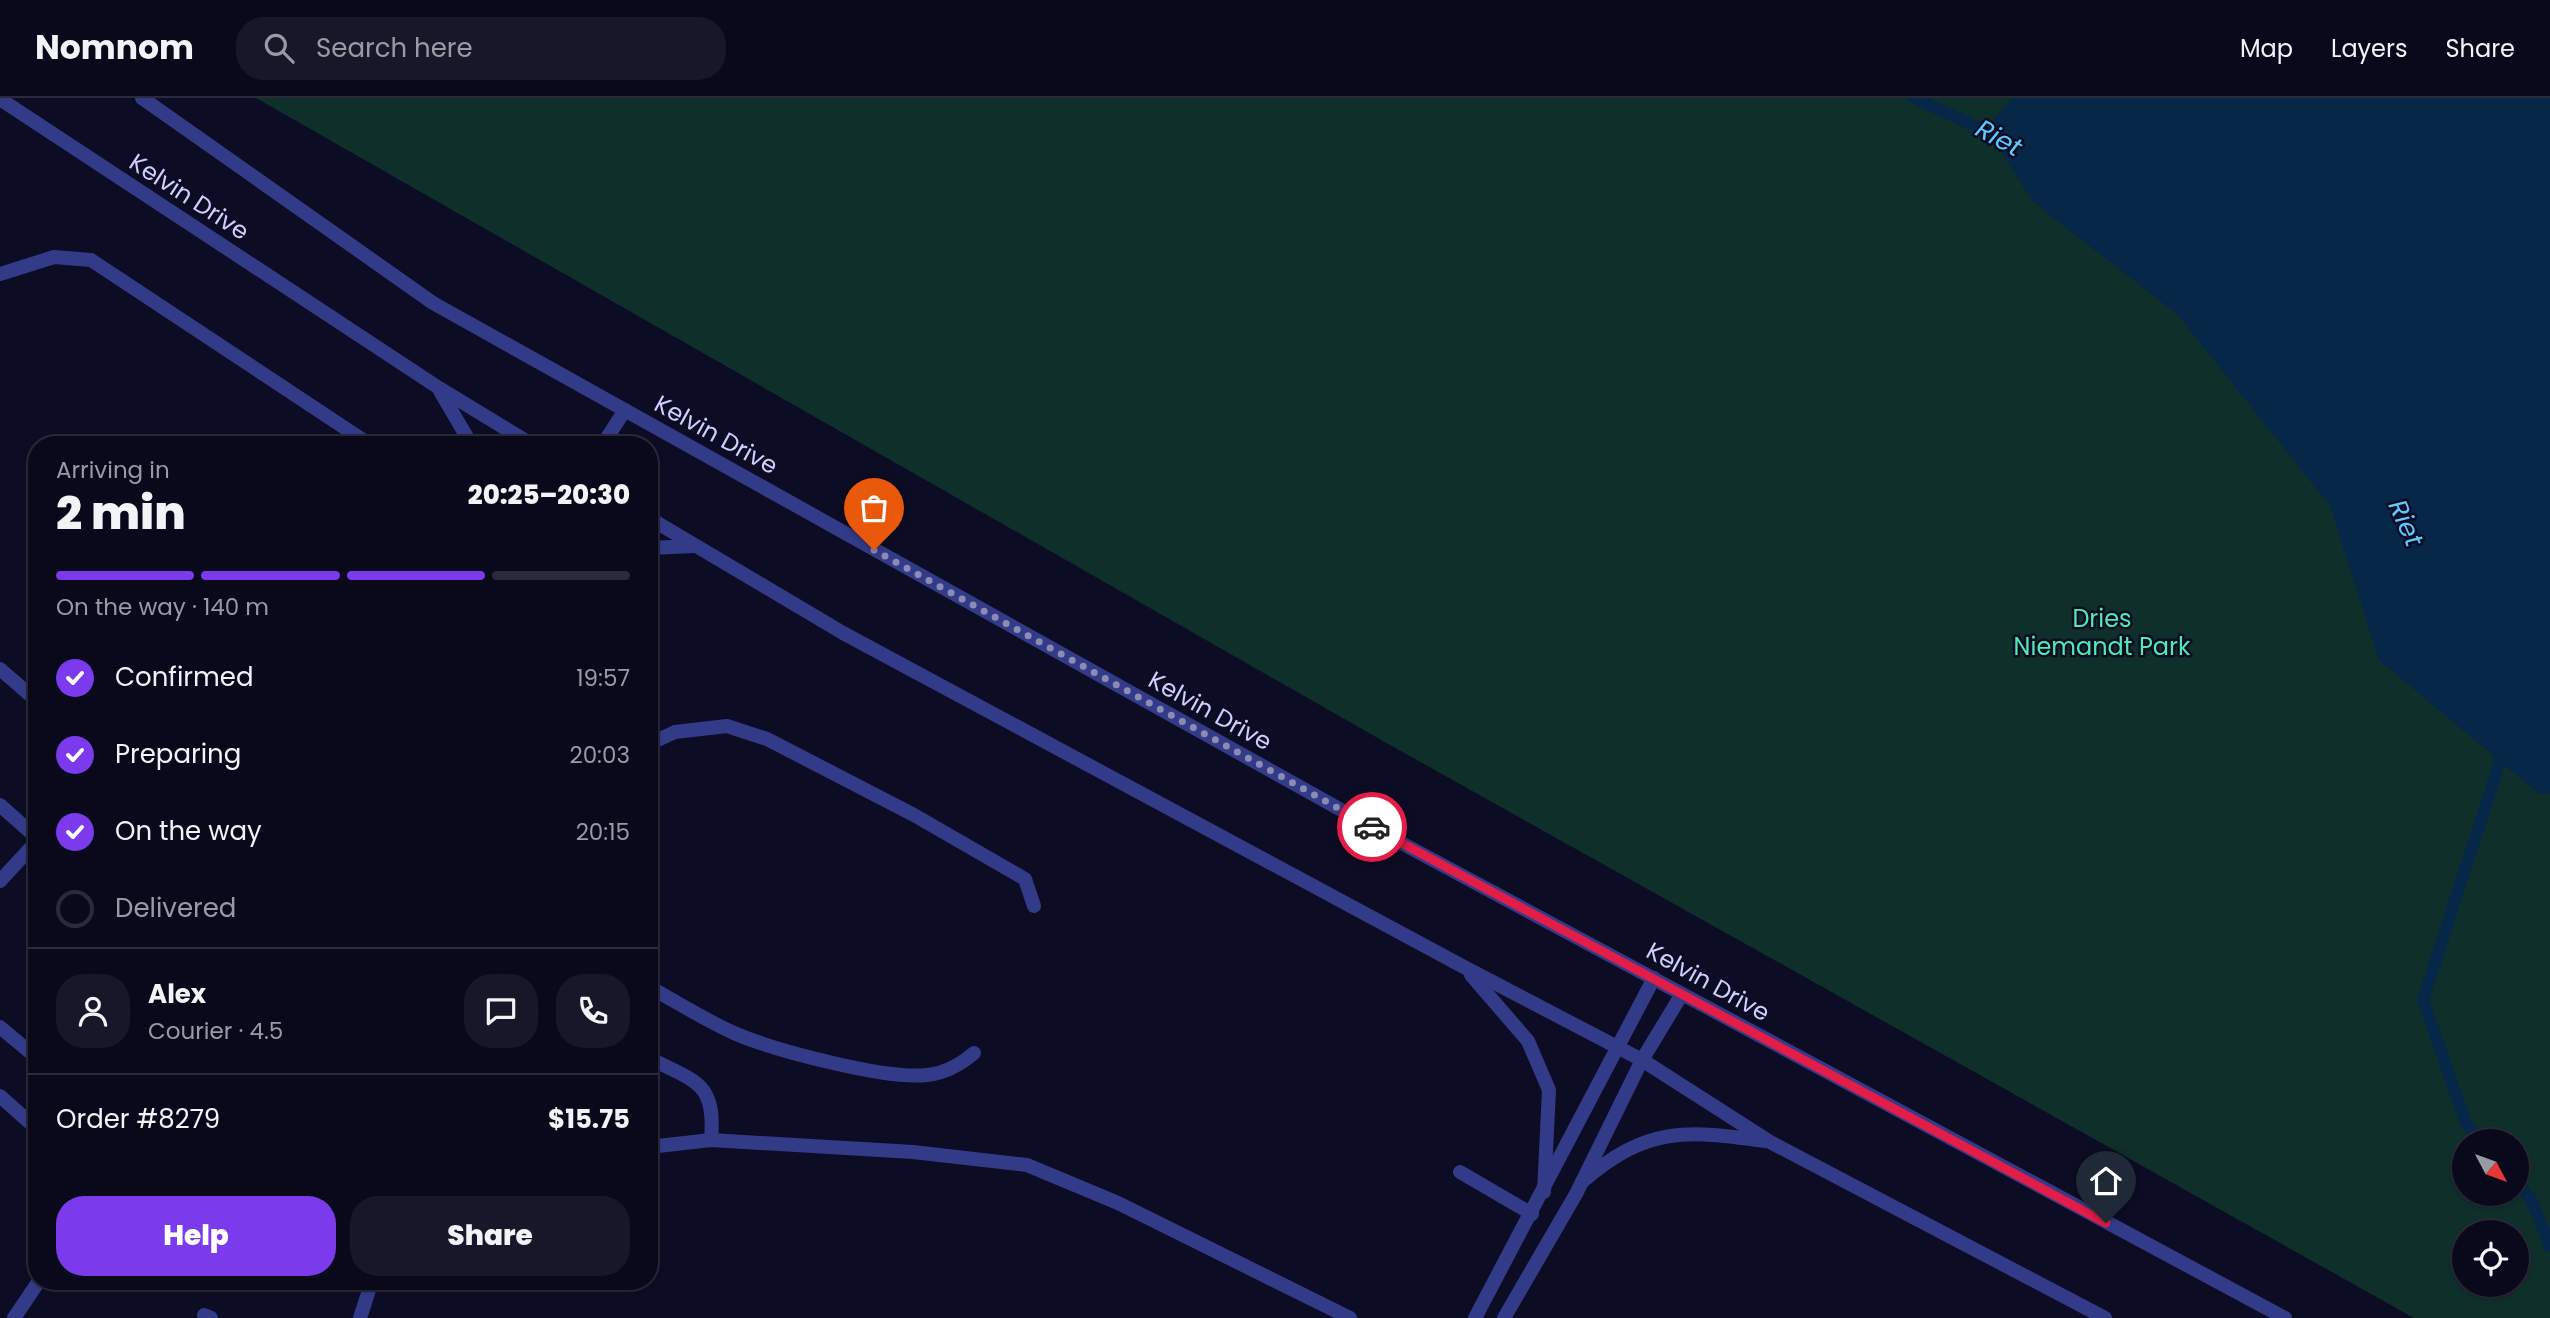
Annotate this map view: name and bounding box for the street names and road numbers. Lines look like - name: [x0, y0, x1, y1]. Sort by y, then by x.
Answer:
- street label: Kelvin Drive: [123, 146, 255, 248]
- street label: Kelvin Drive: [649, 387, 784, 482]
- street label: Kelvin Drive: [1143, 663, 1278, 758]
- street label: Kelvin Drive: [1641, 934, 1776, 1029]

